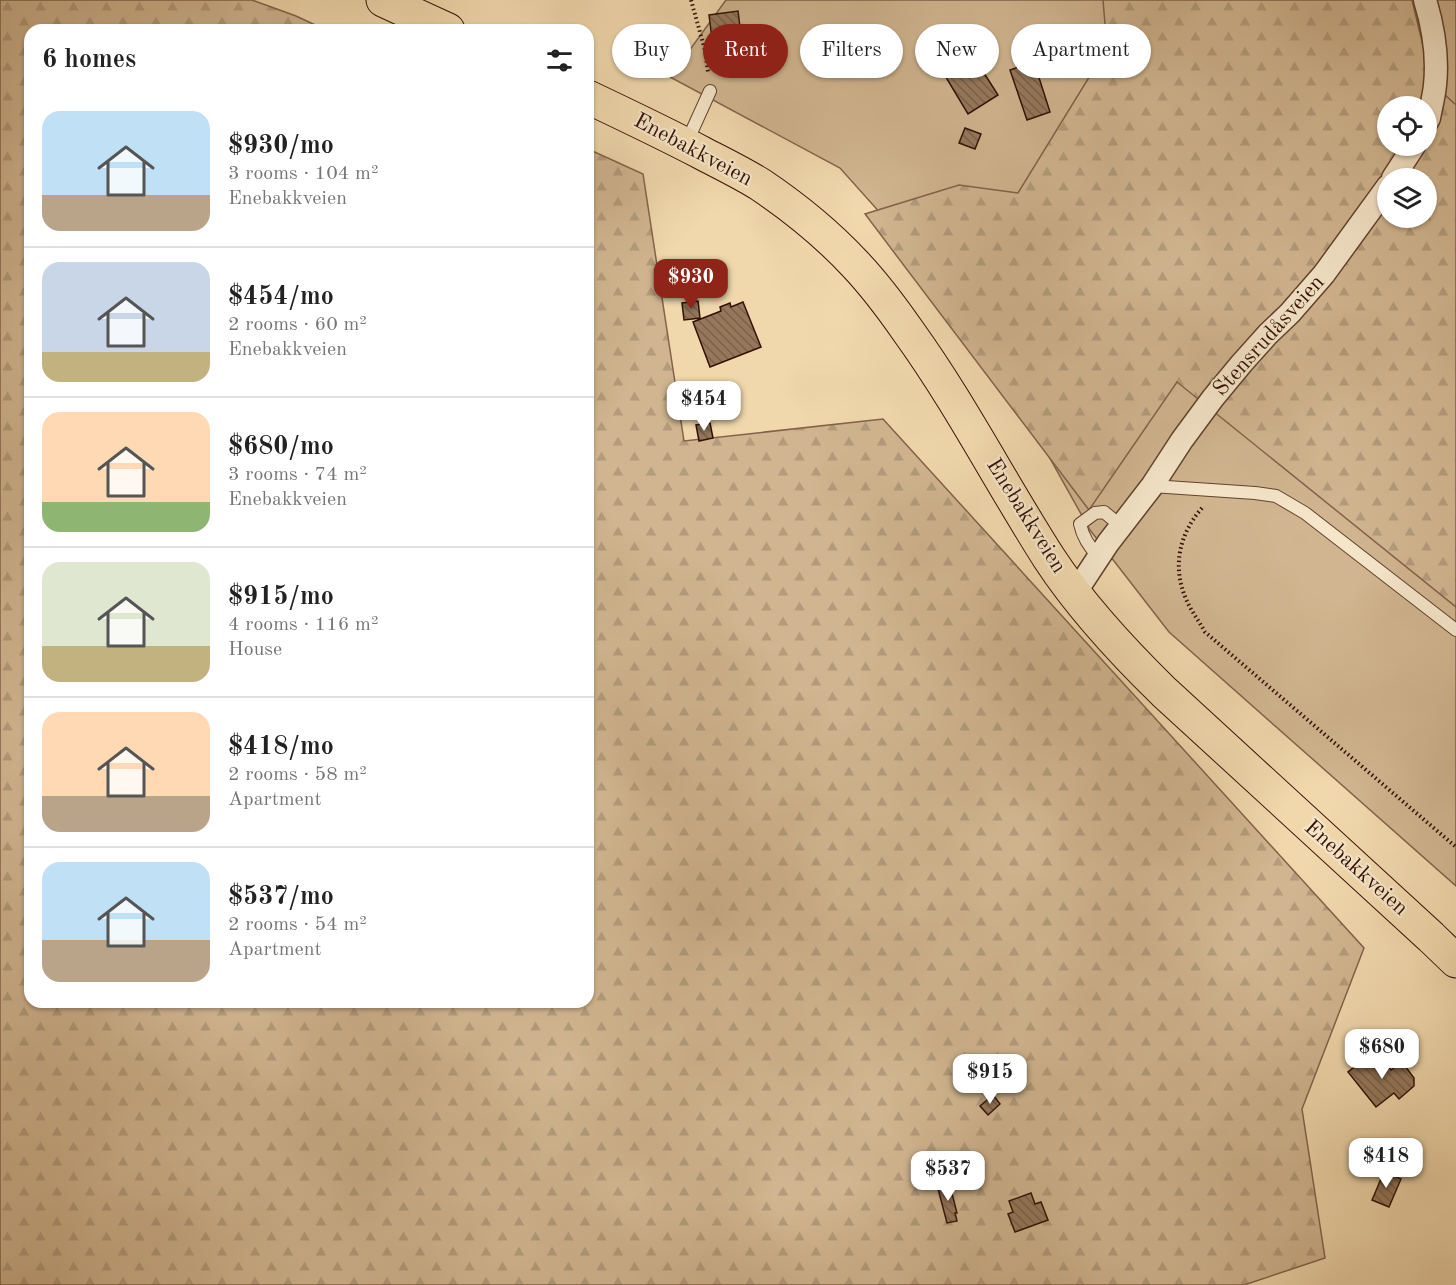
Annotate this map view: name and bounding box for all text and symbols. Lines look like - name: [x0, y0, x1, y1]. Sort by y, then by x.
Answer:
- chip: Buy: [612, 24, 691, 78]
- chip: Rent: [703, 24, 788, 78]
- chip: Filters: [800, 24, 903, 78]
- chip: New: [915, 24, 999, 78]
- chip: Apartment: [1011, 24, 1151, 78]
- icon: filters: [543, 44, 576, 77]
- text: 6 homes: [42, 47, 136, 73]
- map controls: [1377, 96, 1437, 228]
- button: locate: [1377, 96, 1437, 156]
- street label: Enebakkveien: [630, 110, 756, 190]
- text: $930/mo: [228, 133, 334, 159]
- icon: home: [90, 135, 162, 207]
- text: 3 rooms · 104 m²: [228, 164, 378, 184]
- button: layers: [1377, 168, 1437, 228]
- text: Enebakkveien: [228, 189, 347, 209]
- pin: $930: [655, 259, 727, 310]
- text: $930: [668, 268, 714, 288]
- street label: Stensrudåsveien: [1209, 271, 1329, 401]
- text: $454/mo: [228, 284, 334, 310]
- icon: home: [90, 286, 162, 358]
- text: 2 rooms · 60 m²: [228, 315, 367, 335]
- text: Enebakkveien: [228, 340, 347, 360]
- pin: $454: [668, 381, 740, 432]
- text: $454: [681, 390, 727, 410]
- text: $680/mo: [228, 434, 334, 460]
- icon: home: [90, 436, 162, 508]
- street label: Enebakkveien: [982, 455, 1070, 577]
- text: 3 rooms · 74 m²: [228, 465, 367, 485]
- text: Enebakkveien: [228, 490, 347, 510]
- text: $915/mo: [228, 584, 334, 610]
- icon: home: [90, 586, 162, 658]
- text: 4 rooms · 116 m²: [228, 615, 378, 635]
- text: House: [228, 640, 282, 660]
- text: $418/mo: [228, 734, 334, 760]
- icon: home: [90, 736, 162, 808]
- text: 2 rooms · 58 m²: [228, 765, 367, 785]
- text: Apartment: [228, 790, 322, 810]
- street label: Enebakkveien: [1300, 816, 1412, 920]
- text: $537/mo: [228, 884, 334, 910]
- icon: home: [90, 886, 162, 958]
- text: 2 rooms · 54 m²: [228, 915, 367, 935]
- text: Apartment: [228, 940, 322, 960]
- pin: $680: [1346, 1029, 1418, 1080]
- text: $680: [1359, 1038, 1405, 1058]
- pin: $915: [954, 1054, 1026, 1105]
- text: $915: [967, 1063, 1013, 1083]
- pin: $418: [1350, 1138, 1422, 1189]
- text: $418: [1363, 1147, 1409, 1167]
- pin: $537: [912, 1151, 984, 1202]
- text: $537: [925, 1160, 971, 1180]

